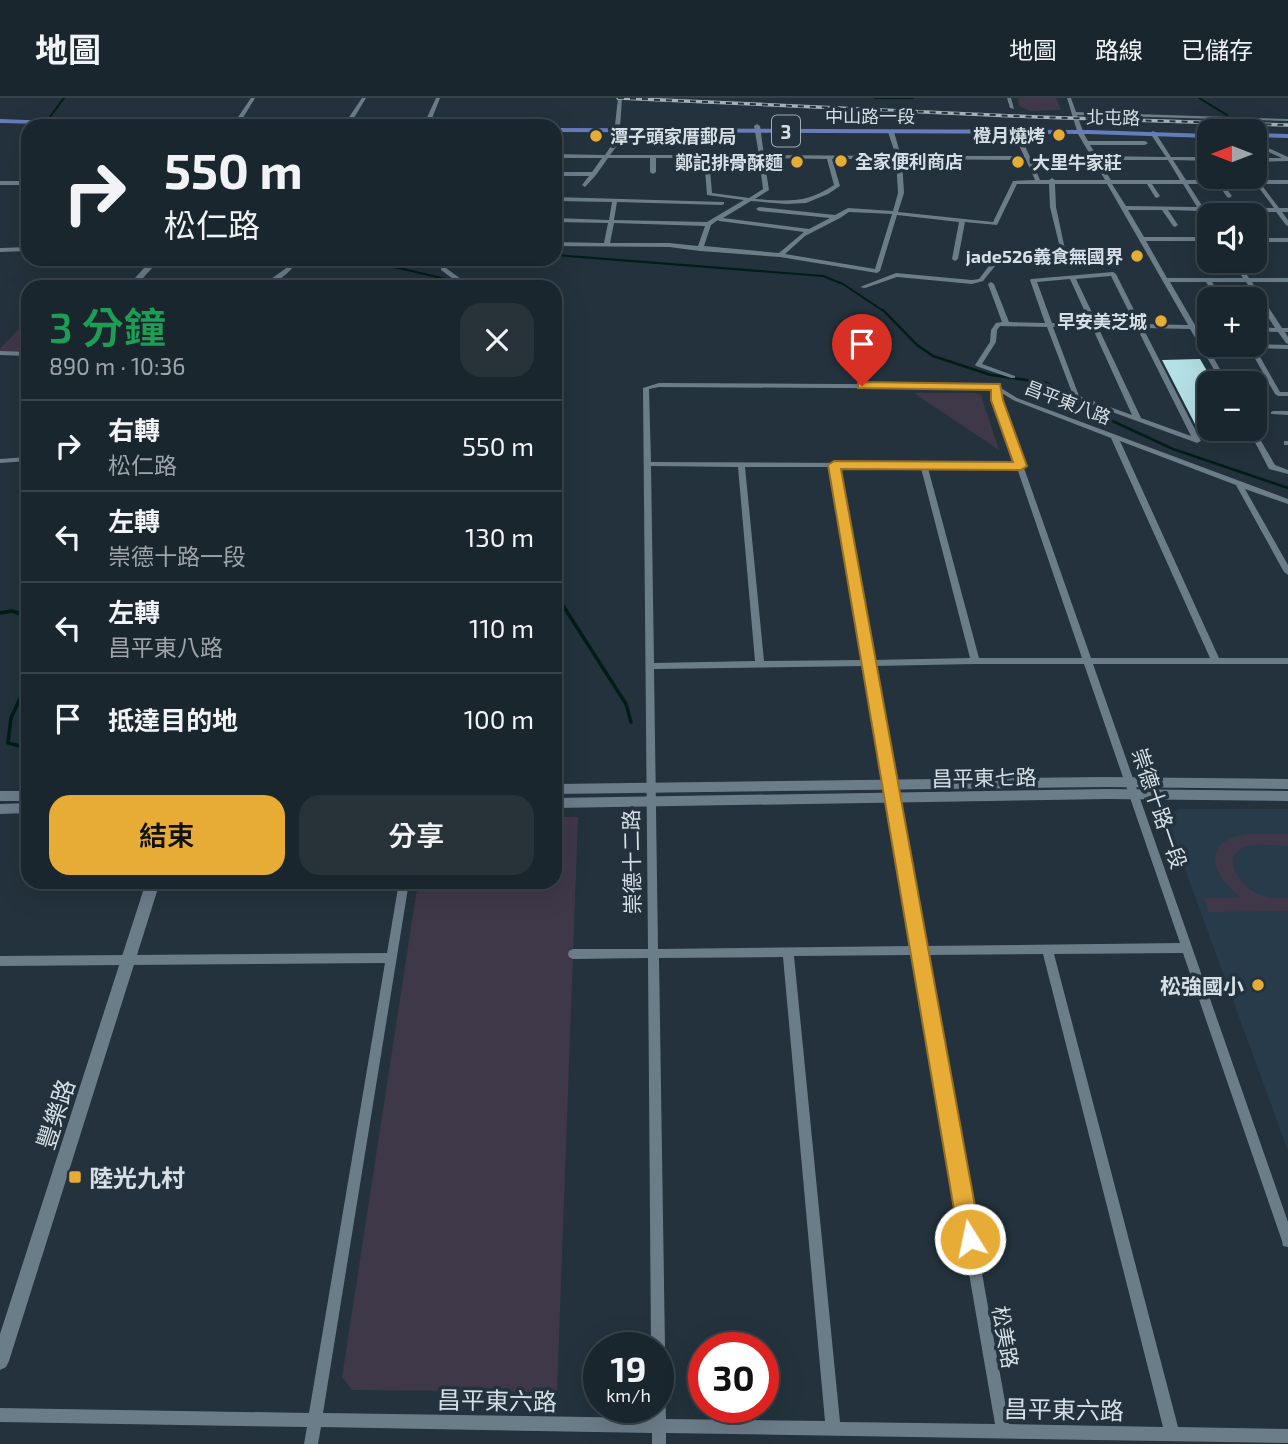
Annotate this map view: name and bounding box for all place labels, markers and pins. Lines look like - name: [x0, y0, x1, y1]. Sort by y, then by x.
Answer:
- place label: 橙月燒烤: [973, 124, 1045, 146]
- place label: 潭子頭家厝郵局: [610, 125, 736, 147]
- marker: 橙月燒烤: [1051, 127, 1067, 143]
- marker: 潭子頭家厝郵局: [588, 128, 604, 144]
- place label: 全家便利商店: [855, 150, 963, 172]
- place label: 鄭記排骨酥麵: [675, 151, 783, 173]
- place label: 大里牛家莊: [1032, 151, 1122, 173]
- marker: 全家便利商店: [833, 153, 849, 169]
- marker: 鄭記排骨酥麵: [789, 154, 805, 170]
- marker: 大里牛家莊: [1010, 154, 1026, 170]
- place label: jade526義食無國界: [966, 245, 1123, 267]
- marker: jade526義食無國界: [1129, 248, 1145, 264]
- place label: 早安美芝城: [1057, 310, 1147, 332]
- marker: 早安美芝城: [1153, 313, 1169, 329]
- pin: [832, 314, 892, 386]
- place label: 松強國小: [1160, 973, 1244, 998]
- marker: 松強國小: [1250, 977, 1266, 993]
- place label: 陸光九村: [89, 1163, 185, 1192]
- marker: 陸光九村: [67, 1169, 83, 1185]

